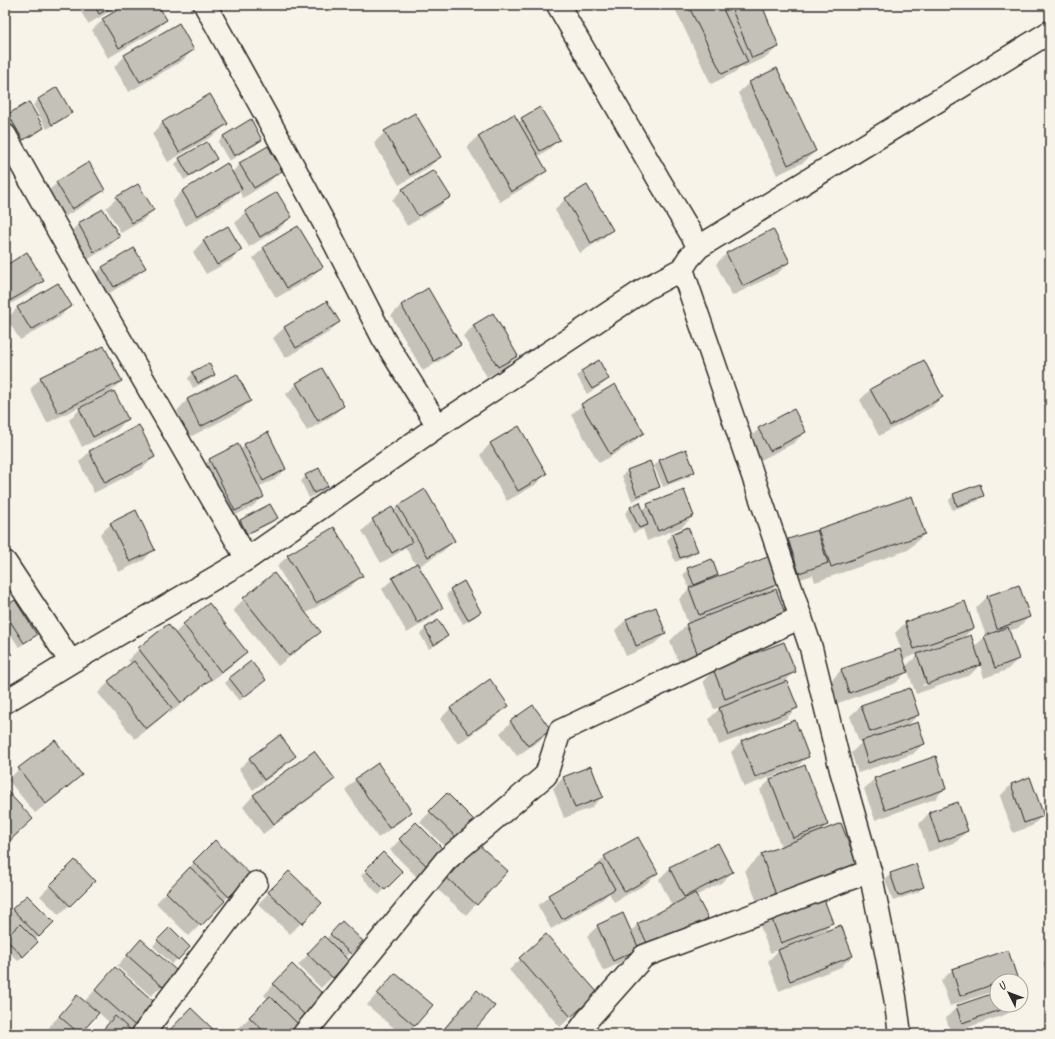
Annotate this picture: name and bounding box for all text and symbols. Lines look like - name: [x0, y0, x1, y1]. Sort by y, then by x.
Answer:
- north arrow: [989, 973, 1029, 1013]
- text: U: [995, 978, 1010, 993]

